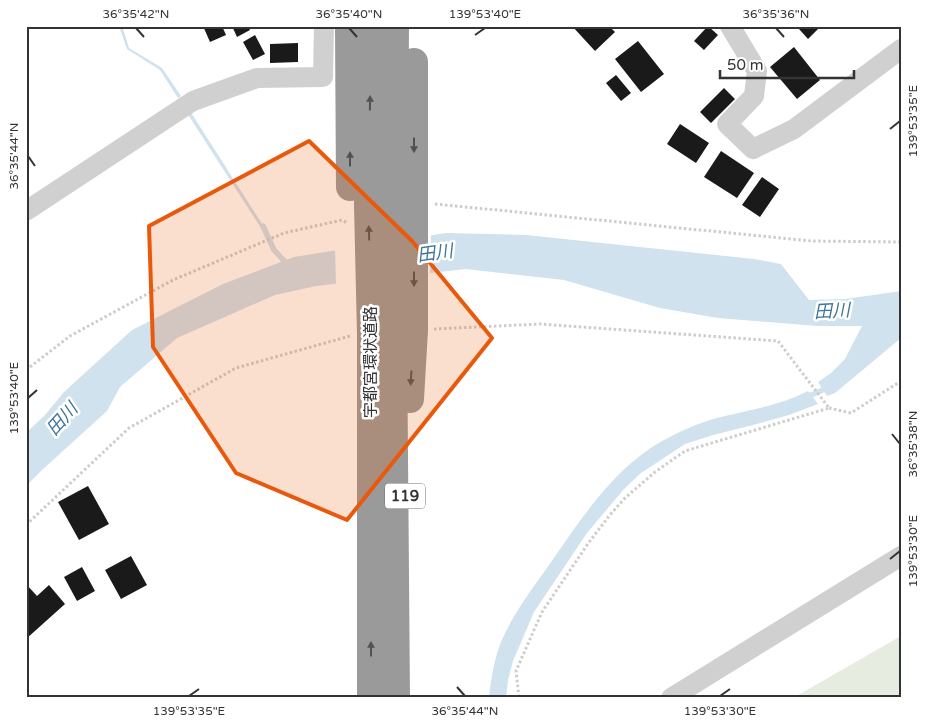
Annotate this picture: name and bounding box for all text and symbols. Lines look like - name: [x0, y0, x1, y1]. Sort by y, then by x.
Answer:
- text: 36°35'42"N: [103, 7, 169, 21]
- text: 36°35'40"N: [316, 7, 382, 21]
- text: 139°53'40"E: [449, 7, 522, 21]
- text: 36°35'36"N: [743, 7, 809, 21]
- scale bar: [720, 48, 853, 80]
- text: 50 m: [727, 56, 764, 74]
- text: 139°53'35"E: [906, 84, 920, 157]
- one-way arrow: [366, 95, 374, 111]
- text: 36°35'44"N: [7, 123, 21, 189]
- one-way arrow: [410, 137, 418, 153]
- one-way arrow: [346, 151, 354, 167]
- one-way arrow: [364, 224, 372, 240]
- water label: 田川: [416, 239, 456, 266]
- one-way arrow: [410, 271, 418, 287]
- water label: 田川: [813, 299, 853, 323]
- street label: 宇都宮環状道路: [361, 306, 381, 418]
- text: 139°53'40"E: [7, 361, 21, 434]
- one-way arrow: [407, 371, 415, 387]
- water label: 田川: [42, 397, 84, 440]
- text: 36°35'38"N: [906, 411, 920, 477]
- road number: 119: [385, 484, 425, 508]
- text: 139°53'30"E: [906, 514, 920, 587]
- one-way arrow: [367, 641, 375, 657]
- text: 139°53'35"E: [153, 704, 226, 718]
- text: 36°35'44"N: [432, 704, 498, 718]
- text: 139°53'30"E: [684, 704, 757, 718]

